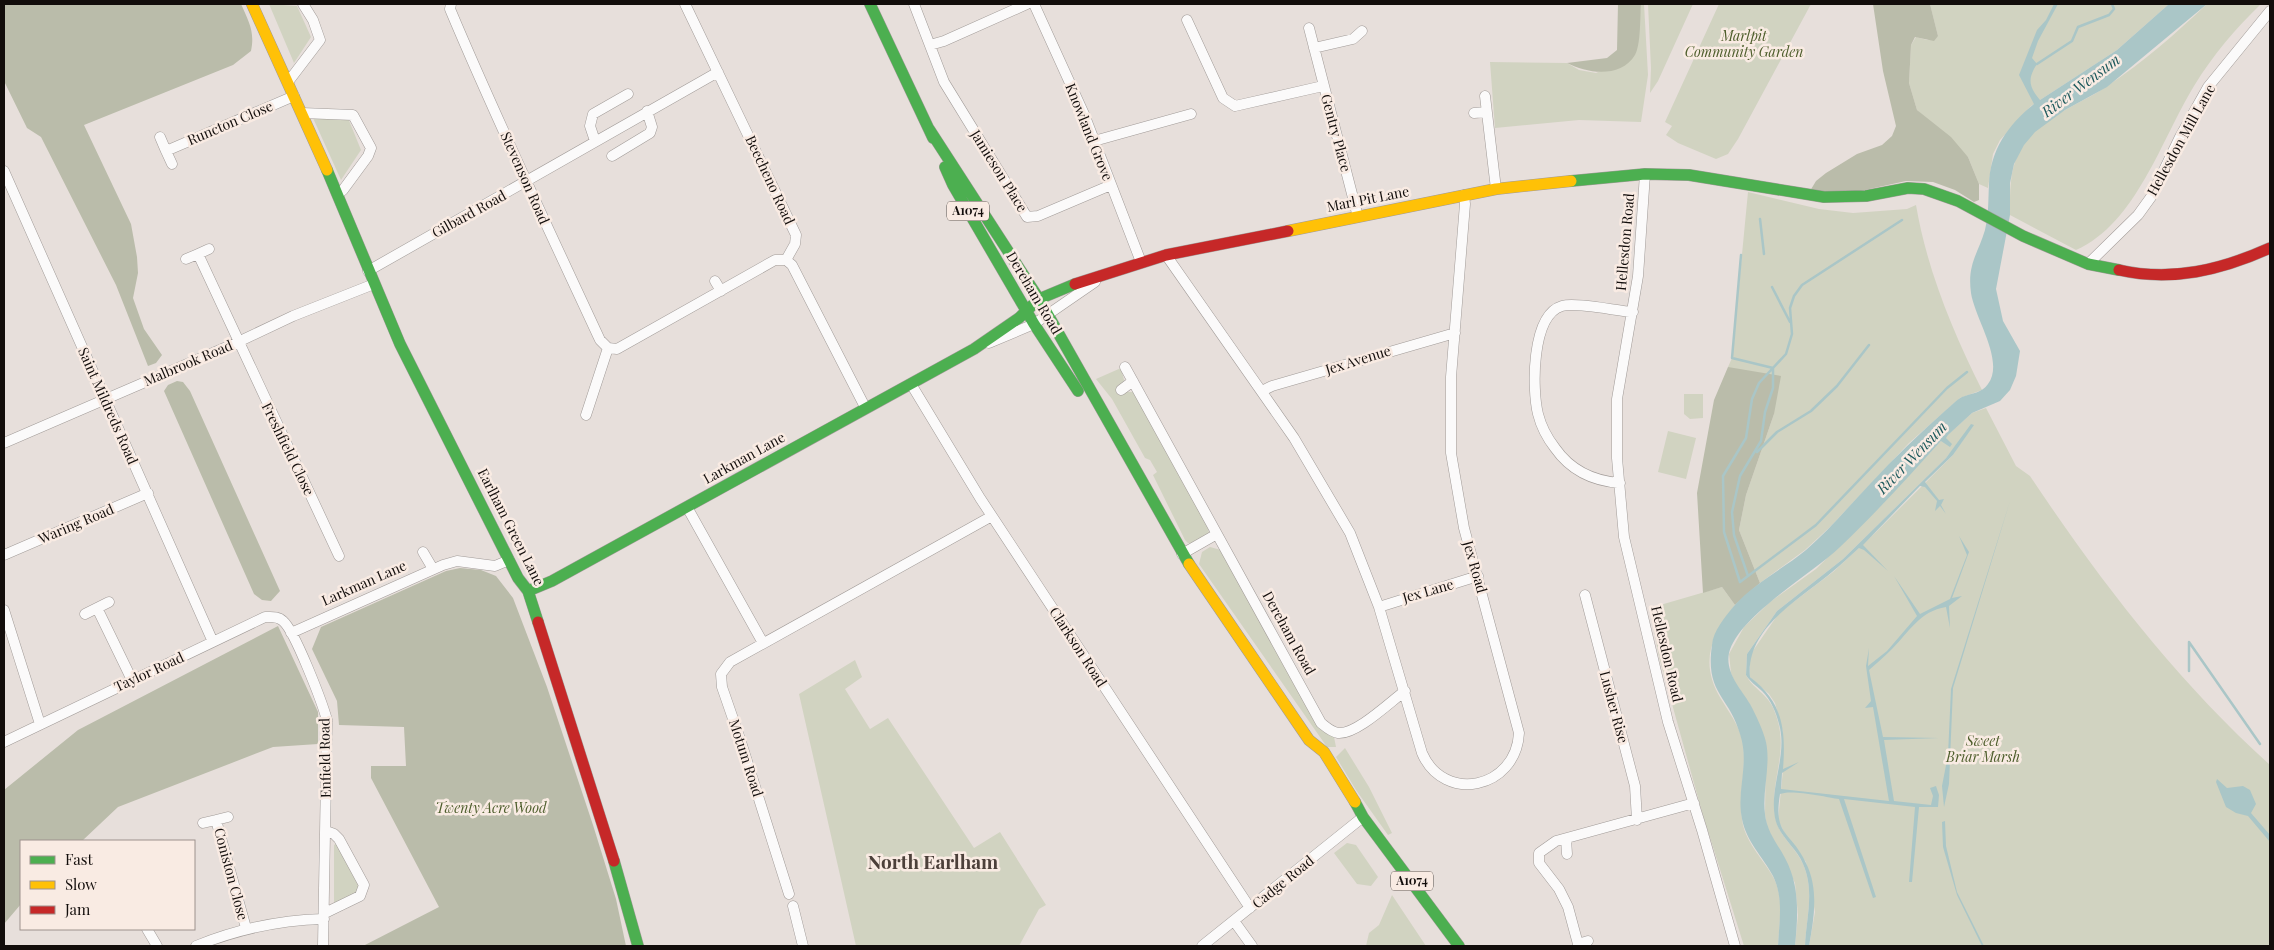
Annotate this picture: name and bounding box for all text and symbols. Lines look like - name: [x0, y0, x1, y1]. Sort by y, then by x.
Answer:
- park label: Marlpit Community Garden: [1685, 26, 1803, 61]
- water label: River Wensum: [2036, 49, 2124, 122]
- street label: Knowland Grove: [1061, 80, 1118, 183]
- street label: Hellesdon Mill Lane: [2142, 81, 2219, 199]
- street label: Gentry Place: [1317, 92, 1356, 174]
- street label: Runcton Close: [184, 96, 276, 149]
- street label: Jamieson Place: [966, 125, 1032, 215]
- street label: Stevenson Road: [497, 129, 554, 227]
- street label: Beecheno Road: [741, 132, 799, 227]
- street label: Marl Pit Lane: [1325, 181, 1411, 216]
- street label: Gilbard Road: [428, 185, 509, 242]
- street label: Hellesdon Road: [1611, 192, 1638, 292]
- road number: A1074: [947, 202, 989, 220]
- street label: Dereham Road: [1002, 248, 1067, 338]
- street label: Malbrook Road: [140, 335, 235, 390]
- street label: Jex Avenue: [1322, 341, 1393, 379]
- street label: Saint Mildreds Road: [74, 344, 143, 467]
- street label: Freshfield Close: [258, 399, 319, 498]
- water label: River Wensum: [1871, 417, 1951, 499]
- street label: Larkman Lane: [699, 427, 788, 488]
- street label: Earlham Green Lane: [474, 465, 549, 589]
- street label: Waring Road: [34, 499, 116, 548]
- street label: Jex Road: [1459, 537, 1492, 595]
- street label: Larkman Lane: [318, 555, 409, 610]
- street label: Jex Lane: [1399, 574, 1456, 607]
- street label: Dereham Road: [1259, 587, 1320, 678]
- street label: Clarkson Road: [1045, 603, 1111, 690]
- street label: Hellesdon Road: [1647, 604, 1688, 704]
- street label: Taylor Road: [111, 647, 187, 696]
- street label: Lusher Rise: [1596, 669, 1633, 745]
- street label: Motum Road: [725, 717, 768, 799]
- street label: Enfield Road: [314, 718, 335, 798]
- park label: Sweet Briar Marsh: [1945, 731, 2020, 766]
- park label: Twenty Acre Wood: [435, 798, 547, 817]
- street label: Coniston Close: [210, 826, 253, 922]
- legend: [20, 840, 195, 930]
- district label: North Earlham: [868, 848, 998, 874]
- text: Fast: [65, 849, 94, 869]
- street label: Cadge Road: [1248, 851, 1318, 912]
- road number: A1074: [1391, 871, 1433, 890]
- text: Slow: [65, 874, 97, 894]
- text: Jam: [64, 899, 91, 919]

